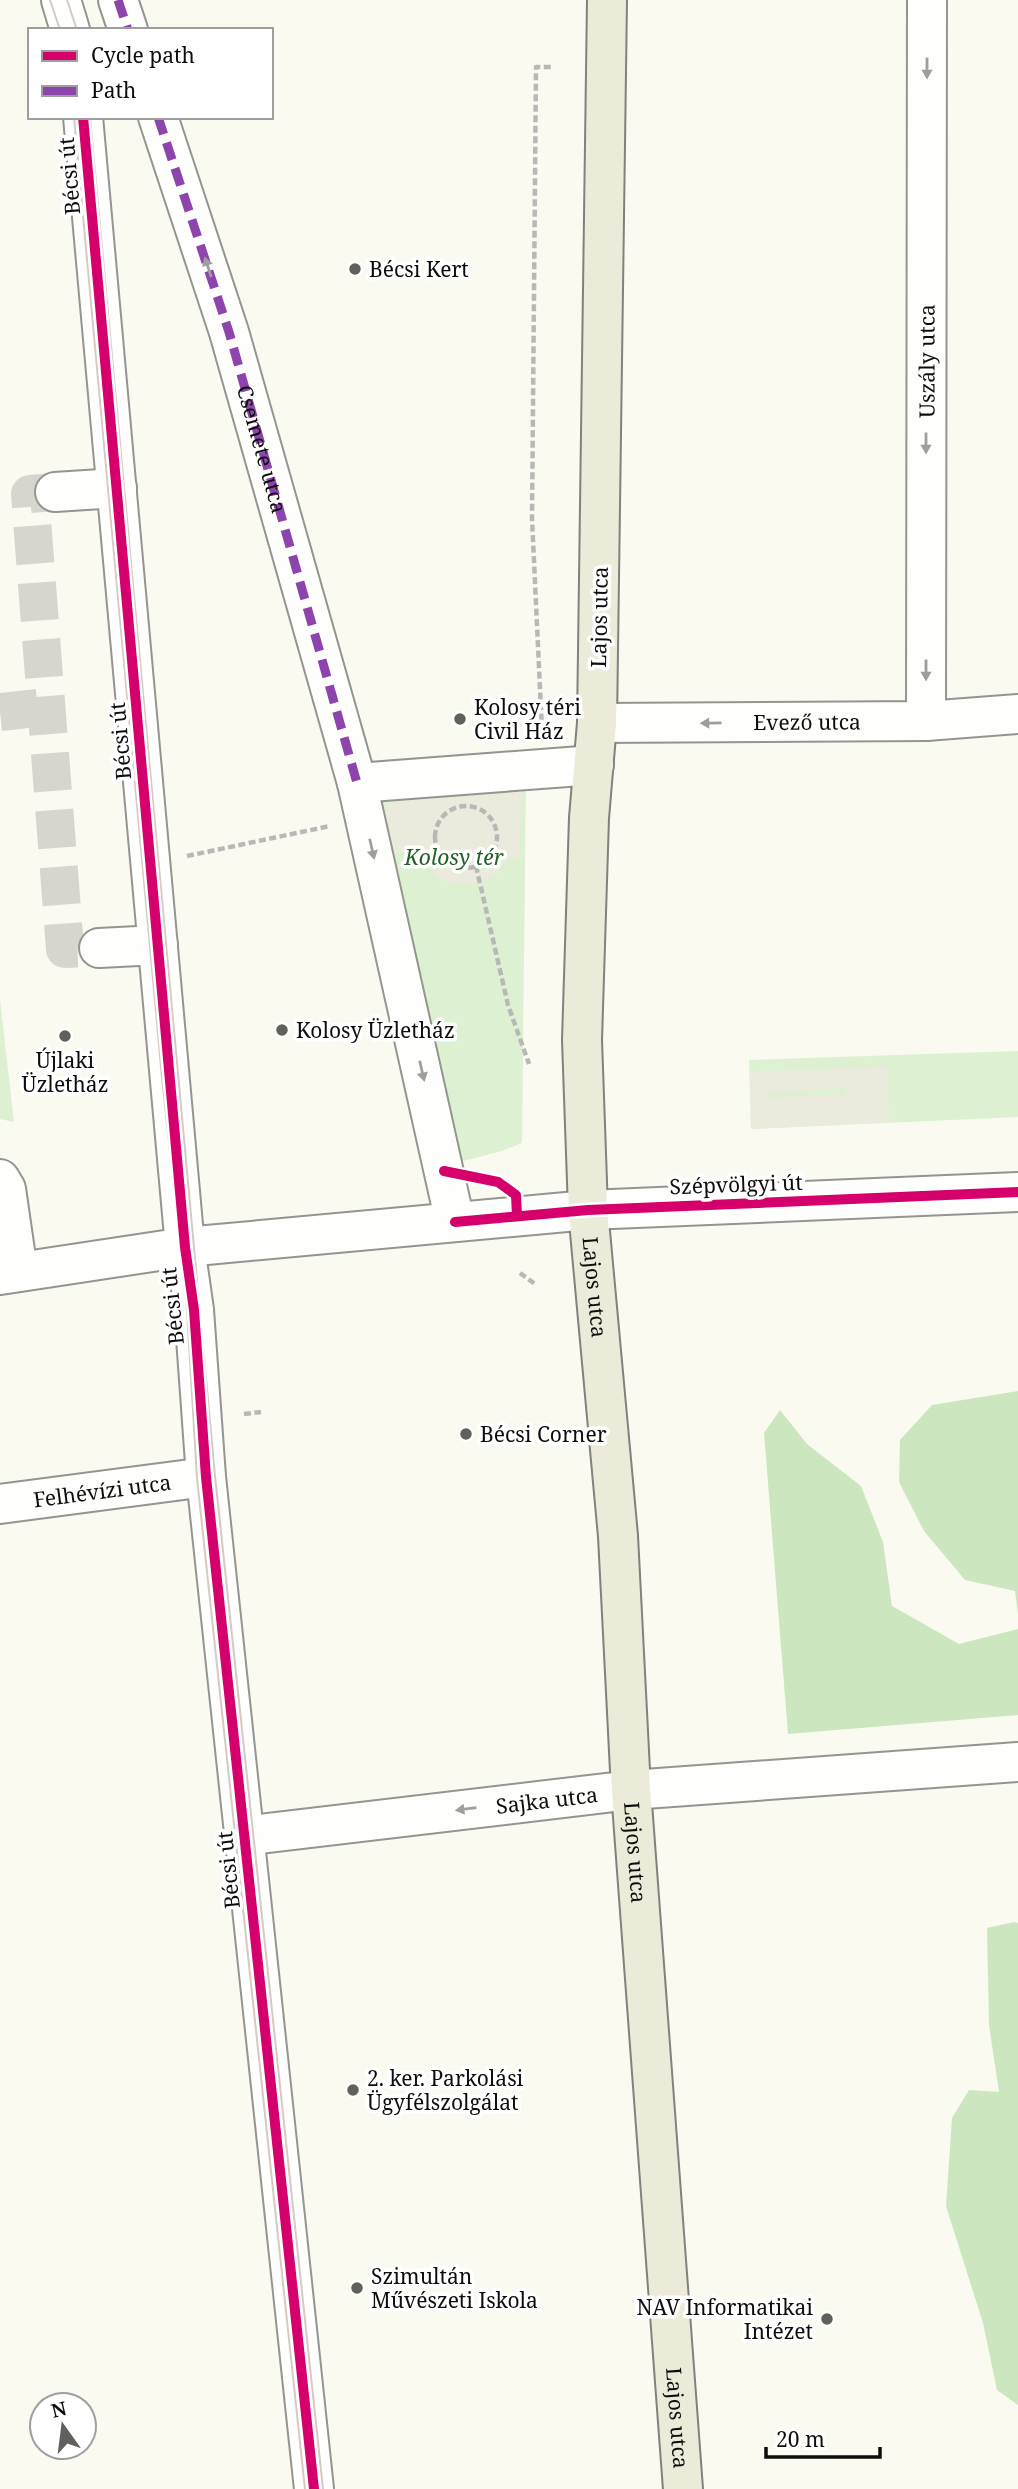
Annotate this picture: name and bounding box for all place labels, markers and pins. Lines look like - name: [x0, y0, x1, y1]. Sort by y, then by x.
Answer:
- place label: Bécsi Kert: [369, 255, 469, 283]
- marker: Bécsi Kert: [347, 261, 363, 277]
- place label: Kolosy téri Civil Ház: [474, 693, 581, 745]
- marker: Kolosy téri Civil Ház: [452, 711, 468, 727]
- place label: Kolosy Üzletház: [296, 1016, 455, 1044]
- marker: Kolosy Üzletház: [274, 1022, 290, 1038]
- marker: Újlaki Üzletház: [57, 1028, 73, 1044]
- place label: Újlaki Üzletház: [22, 1046, 108, 1098]
- place label: Bécsi Corner: [480, 1420, 607, 1448]
- marker: Bécsi Corner: [458, 1426, 474, 1442]
- place label: 2. ker. Parkolási Ügyfélszolgálat: [367, 2064, 524, 2116]
- marker: 2. ker. Parkolási Ügyfélszolgálat: [345, 2082, 361, 2098]
- place label: Szimultán Művészeti Iskola: [371, 2262, 538, 2314]
- marker: Szimultán Művészeti Iskola: [349, 2280, 365, 2296]
- place label: NAV Informatikai Intézet: [637, 2293, 813, 2345]
- marker: NAV Informatikai Intézet: [819, 2311, 835, 2327]

